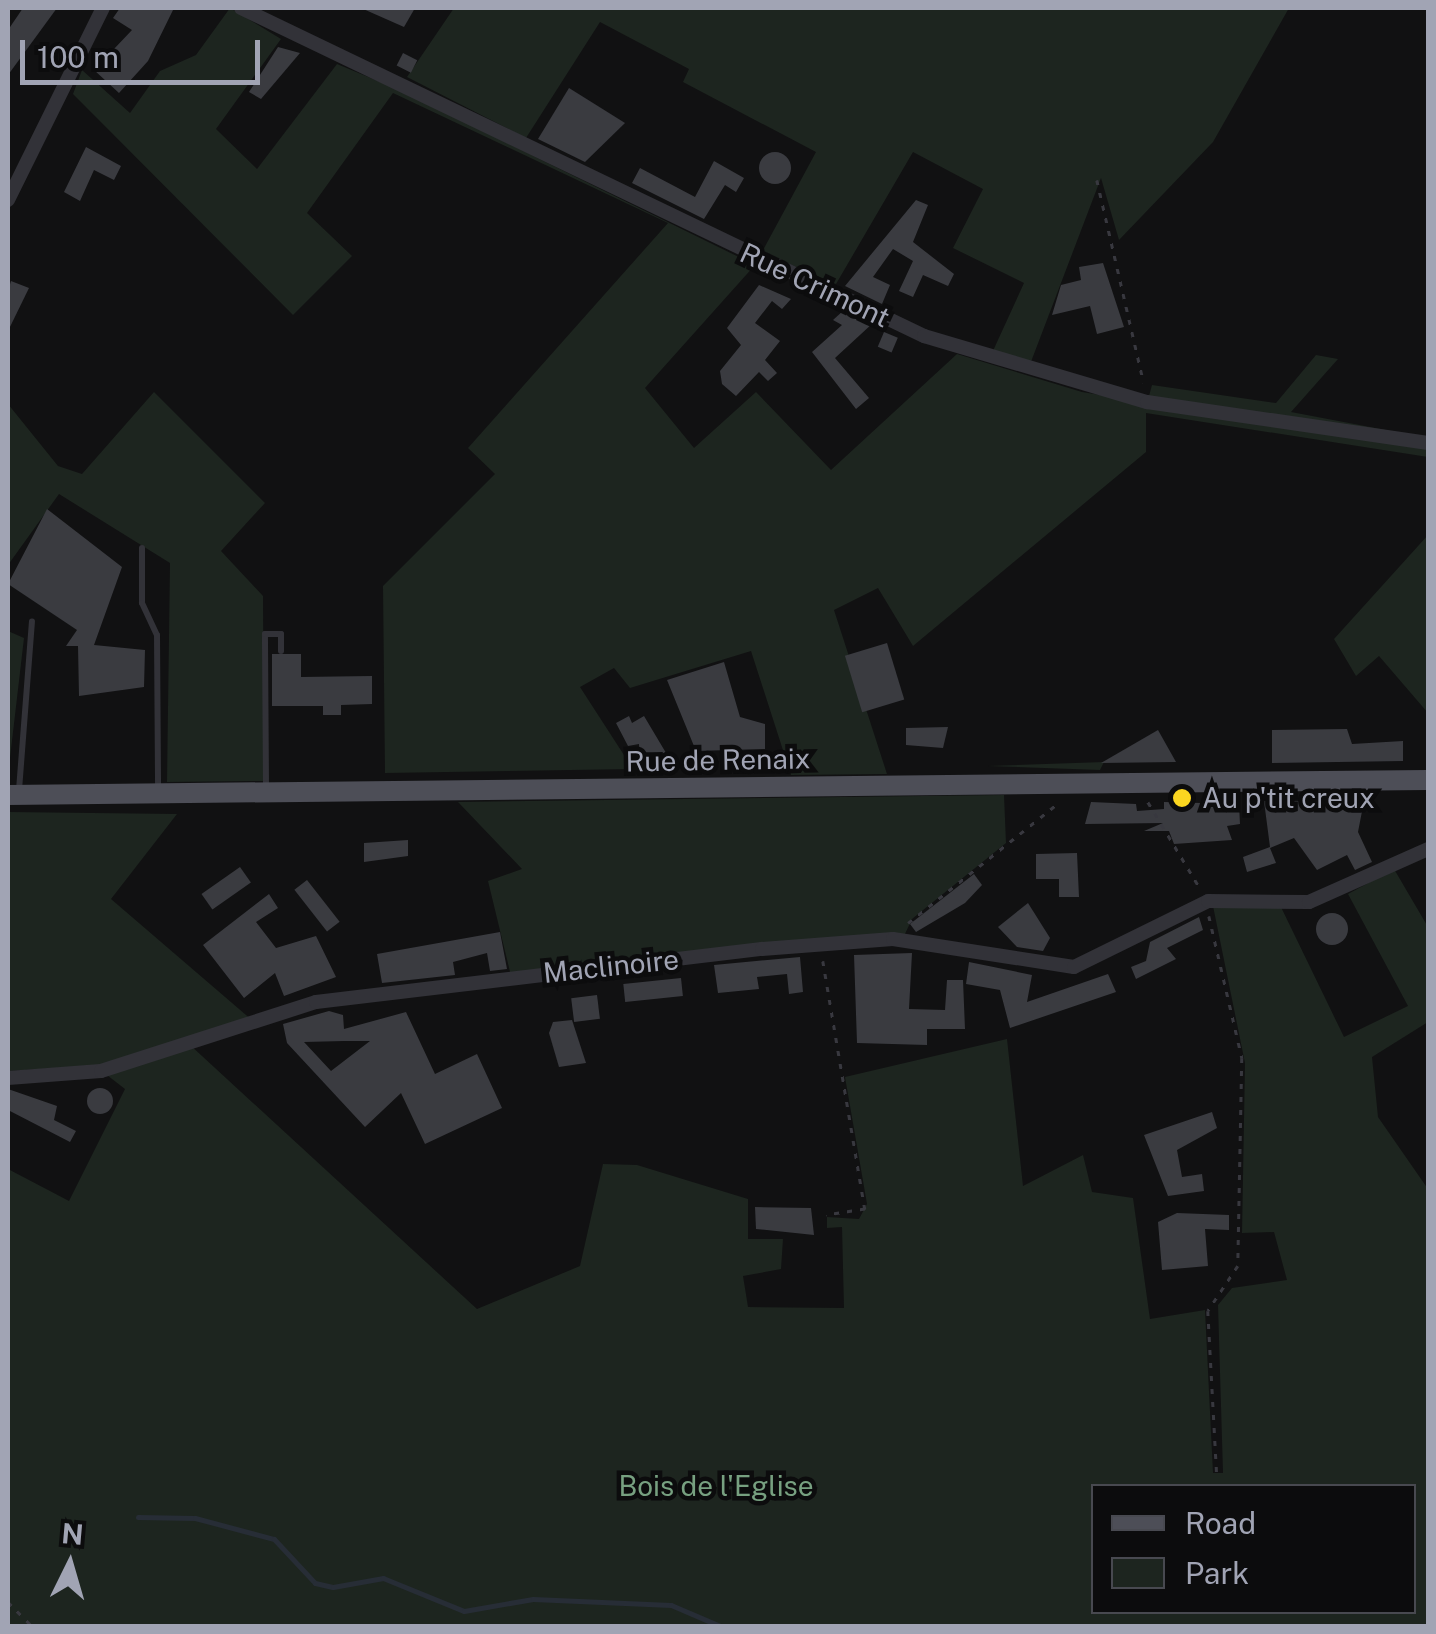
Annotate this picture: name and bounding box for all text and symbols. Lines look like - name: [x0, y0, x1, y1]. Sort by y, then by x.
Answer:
- scale bar: [25, 20, 265, 82]
- text: 100 m: [37, 39, 119, 75]
- street label: Rue Crimont: [735, 236, 895, 334]
- street label: Rue de Renaix: [625, 742, 811, 778]
- place label: Au p'tit creux: [1202, 781, 1375, 815]
- marker: Au p'tit creux: [1171, 787, 1193, 809]
- street label: Maclinoire: [541, 942, 681, 990]
- park label: Bois de l'Eglise: [618, 1469, 814, 1503]
- legend: [1091, 1484, 1416, 1614]
- text: Road: [1185, 1505, 1256, 1541]
- north arrow: [20, 1514, 120, 1614]
- text: N: [60, 1516, 85, 1551]
- text: Park: [1185, 1555, 1249, 1591]

